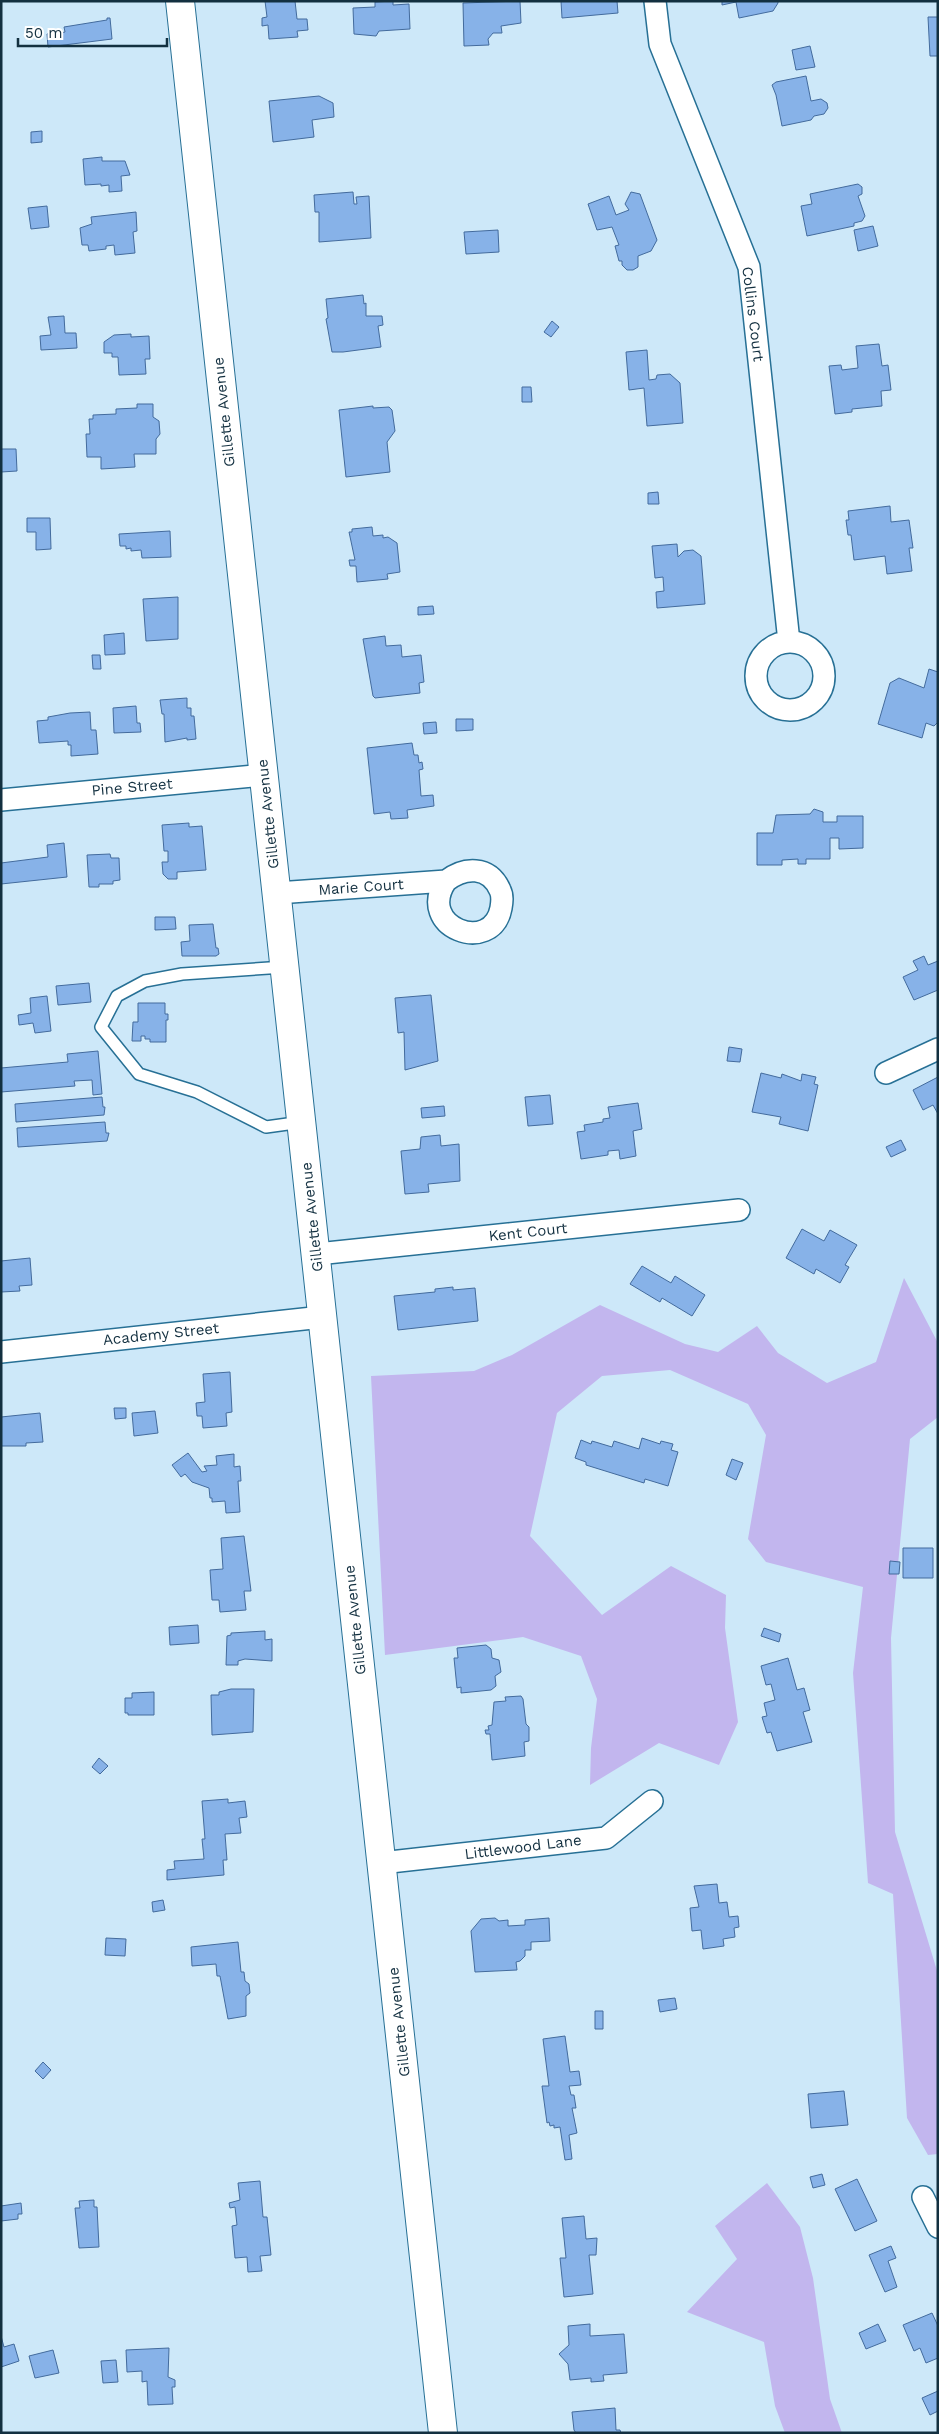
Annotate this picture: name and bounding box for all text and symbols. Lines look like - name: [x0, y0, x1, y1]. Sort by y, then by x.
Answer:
- scale bar: [18, 15, 166, 47]
- text: 50 m: [25, 24, 62, 42]
- street label: Collins Court: [738, 266, 768, 363]
- street label: Gillette Avenue: [209, 356, 239, 468]
- street label: Gillette Avenue: [253, 758, 283, 870]
- street label: Pine Street: [91, 774, 174, 800]
- street label: Marie Court: [318, 875, 405, 899]
- street label: Gillette Avenue: [297, 1161, 327, 1273]
- street label: Kent Court: [488, 1219, 569, 1245]
- street label: Academy Street: [102, 1319, 221, 1349]
- street label: Gillette Avenue: [340, 1564, 370, 1676]
- street label: Littlewood Lane: [463, 1831, 583, 1863]
- street label: Gillette Avenue: [384, 1966, 414, 2078]

